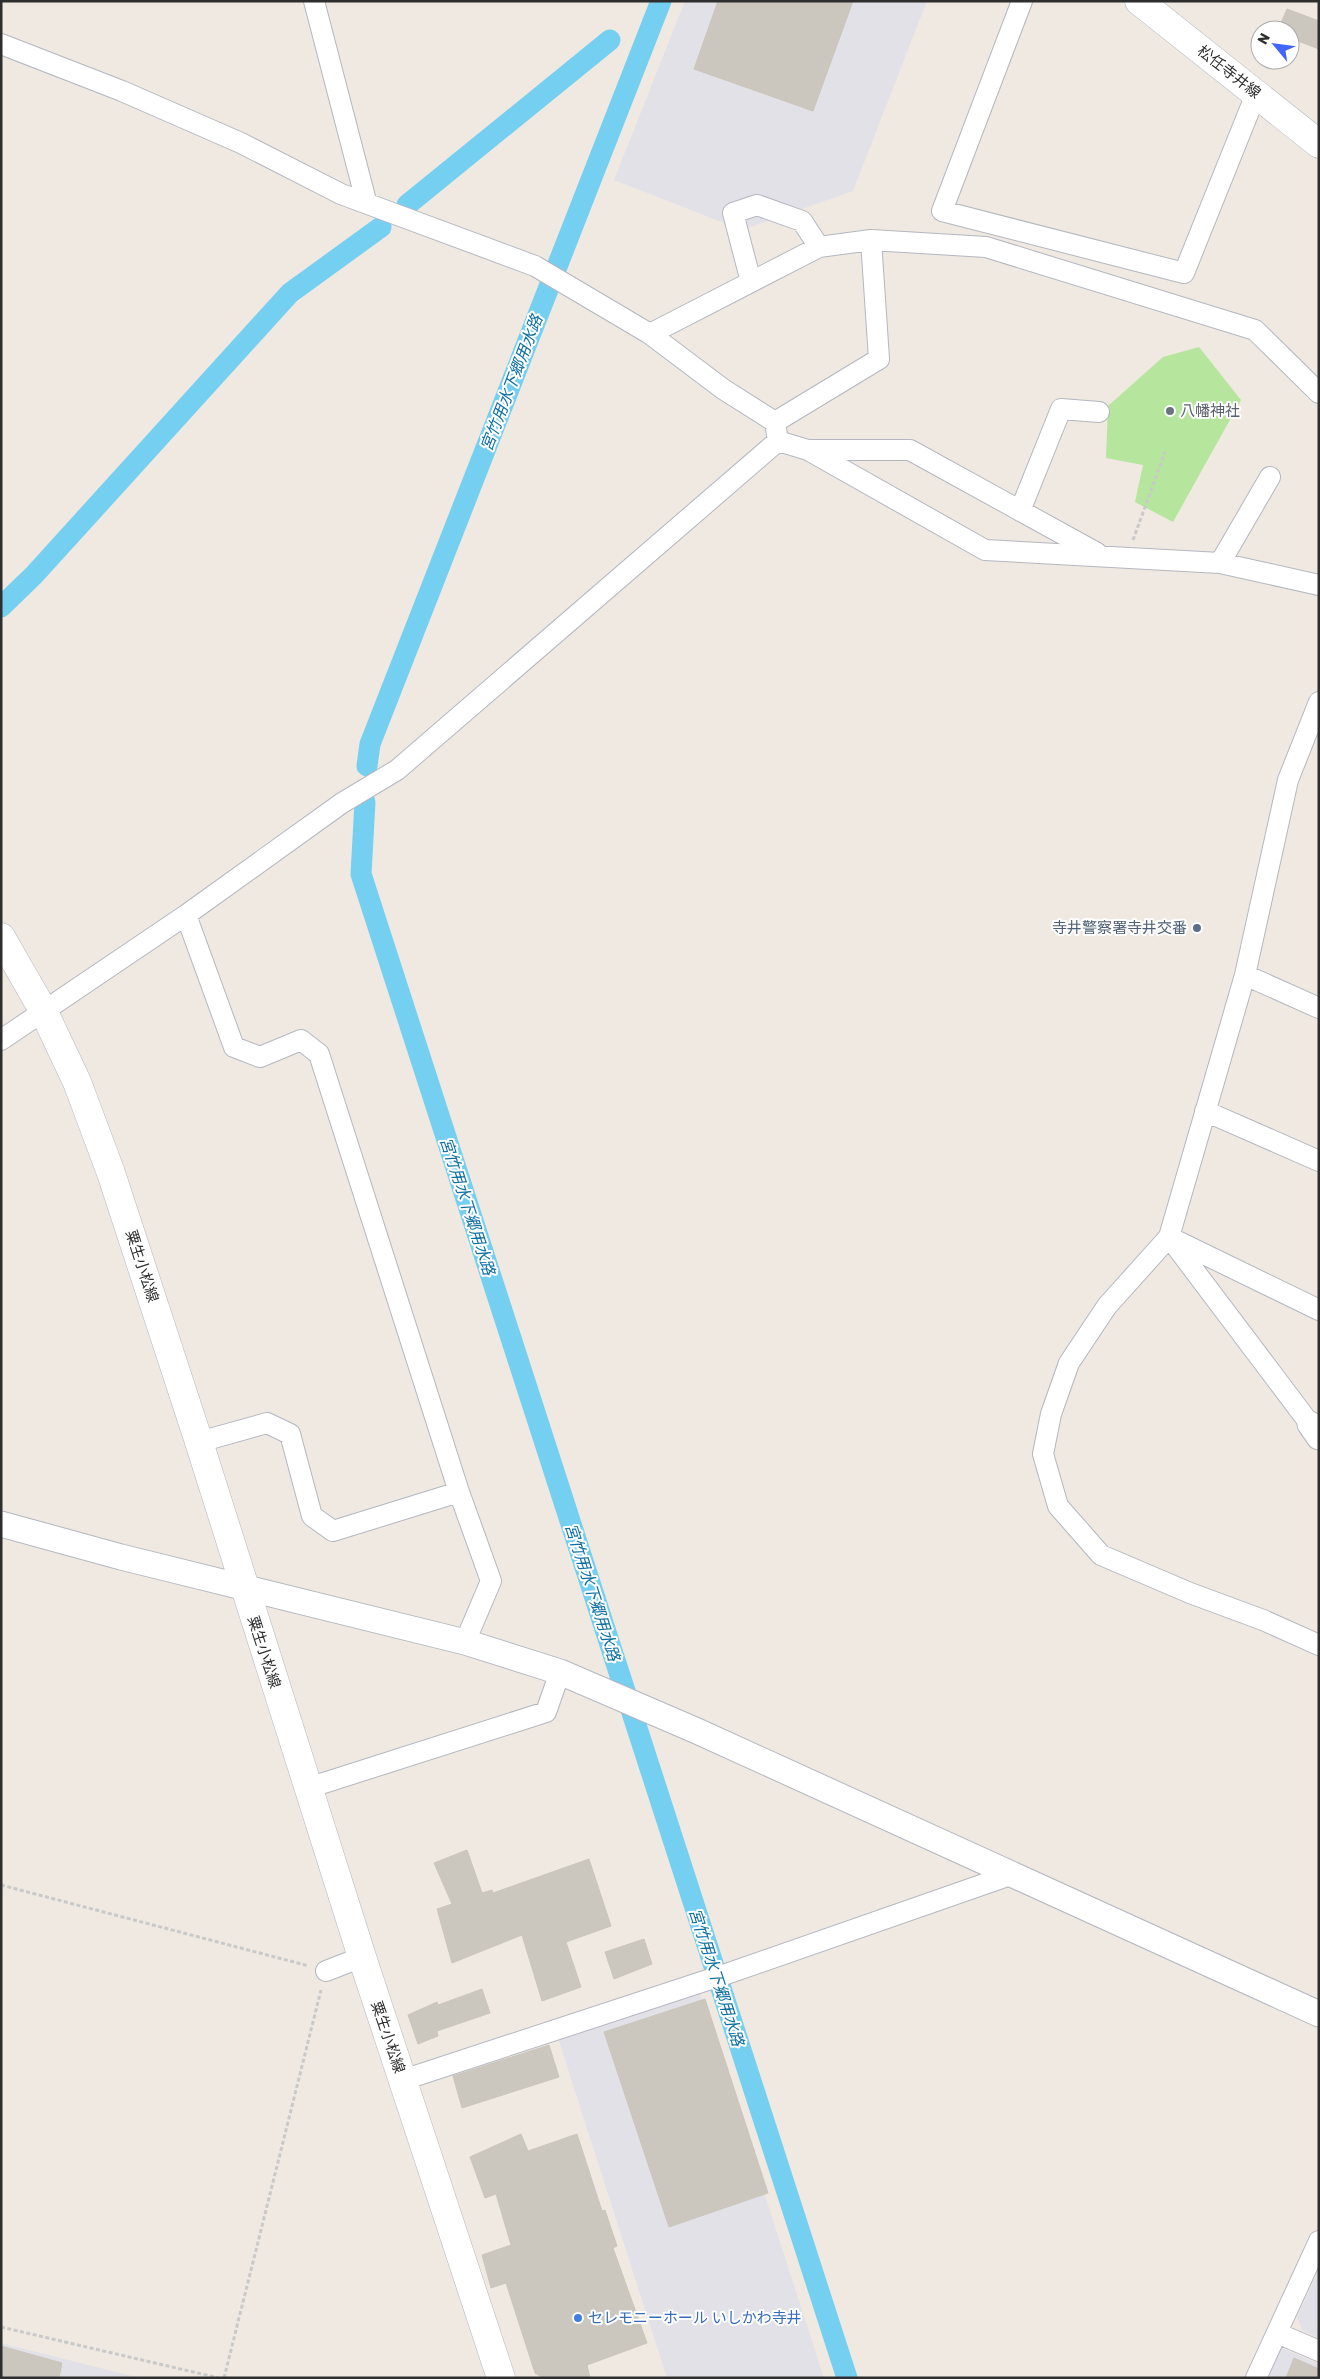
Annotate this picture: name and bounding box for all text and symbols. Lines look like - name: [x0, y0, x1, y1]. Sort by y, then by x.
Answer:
- north arrow: [1250, 20, 1300, 70]
- text: N: [1254, 30, 1274, 47]
- street label: 松任寺井線: [1194, 42, 1264, 102]
- water label: 宮竹用水下郷用水路: [477, 311, 547, 454]
- place label: 八幡神社: [1180, 402, 1240, 420]
- marker: 八幡神社: [1164, 405, 1176, 417]
- place label: 寺井警察署寺井交番: [1052, 919, 1187, 937]
- marker: 寺井警察署寺井交番: [1191, 922, 1203, 934]
- water label: 宮竹用水下郷用水路: [436, 1135, 499, 1279]
- street label: 粟生小松線: [122, 1228, 162, 1304]
- water label: 宮竹用水下郷用水路: [561, 1521, 624, 1665]
- street label: 粟生小松線: [244, 1614, 284, 1690]
- water label: 宮竹用水下郷用水路: [685, 1906, 748, 2050]
- street label: 粟生小松線: [367, 1999, 409, 2075]
- place label: セレモニーホール いしかわ寺井: [588, 2309, 802, 2327]
- marker: セレモニーホール いしかわ寺井: [572, 2312, 584, 2324]

